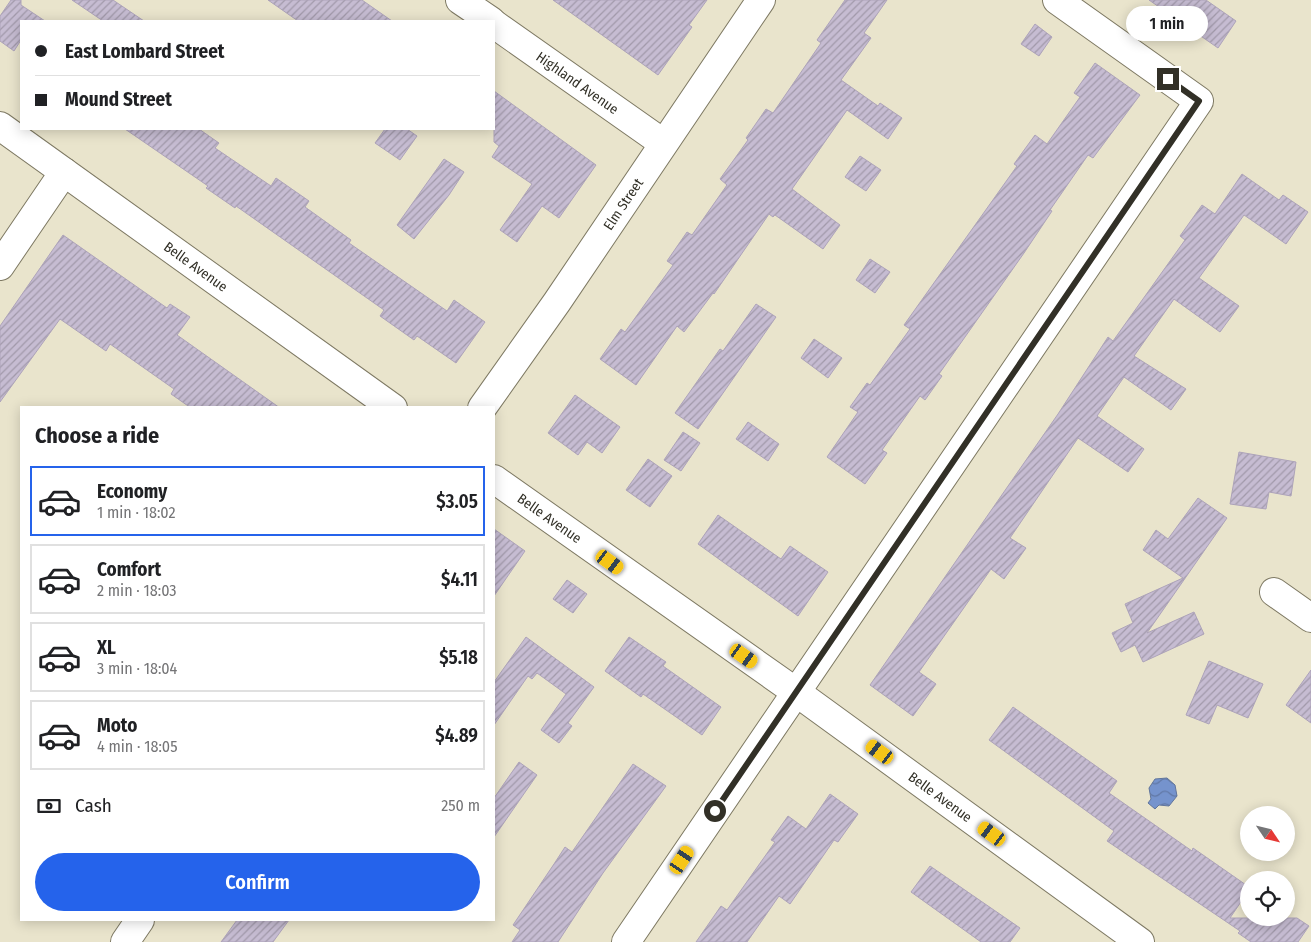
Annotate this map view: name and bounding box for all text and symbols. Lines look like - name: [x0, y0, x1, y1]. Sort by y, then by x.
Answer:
- callout: 1 min: [1127, 7, 1209, 42]
- text: 1 min: [1150, 14, 1184, 33]
- text: East Lombard Street: [65, 40, 224, 63]
- street label: Highland Avenue: [533, 48, 622, 118]
- route end: [1157, 68, 1179, 90]
- text: Mound Street: [65, 88, 172, 111]
- street label: Elm Street: [600, 175, 647, 233]
- street label: Belle Avenue: [161, 238, 231, 295]
- text: Choose a ride: [35, 422, 159, 449]
- icon: car: [37, 479, 82, 524]
- text: Economy: [97, 480, 167, 503]
- text: $3.05: [436, 490, 478, 513]
- street label: Belle Avenue: [514, 490, 585, 547]
- text: 1 min · 18:02: [97, 503, 176, 522]
- car: [593, 547, 626, 577]
- icon: car: [37, 557, 82, 602]
- text: Comfort: [97, 558, 161, 581]
- text: $4.11: [441, 568, 478, 591]
- text: 2 min · 18:03: [97, 581, 177, 600]
- icon: car: [37, 635, 82, 680]
- text: XL: [97, 636, 116, 659]
- car: [727, 641, 760, 671]
- text: $5.18: [439, 646, 478, 669]
- text: 3 min · 18:04: [97, 659, 177, 678]
- icon: car: [37, 713, 82, 758]
- text: Moto: [97, 714, 137, 737]
- text: $4.89: [435, 724, 478, 747]
- text: 4 min · 18:05: [97, 737, 178, 756]
- car: [863, 737, 896, 767]
- street label: Belle Avenue: [905, 768, 975, 826]
- icon: cash: [35, 792, 63, 820]
- text: Cash: [75, 794, 112, 817]
- text: 250 m: [441, 796, 480, 815]
- route start: [704, 800, 726, 822]
- north arrow: [1240, 806, 1295, 861]
- map controls: [1240, 806, 1295, 926]
- car: [975, 819, 1008, 849]
- car: [667, 843, 696, 877]
- button: Confirm: [35, 853, 480, 911]
- button: locate: [1240, 871, 1295, 926]

